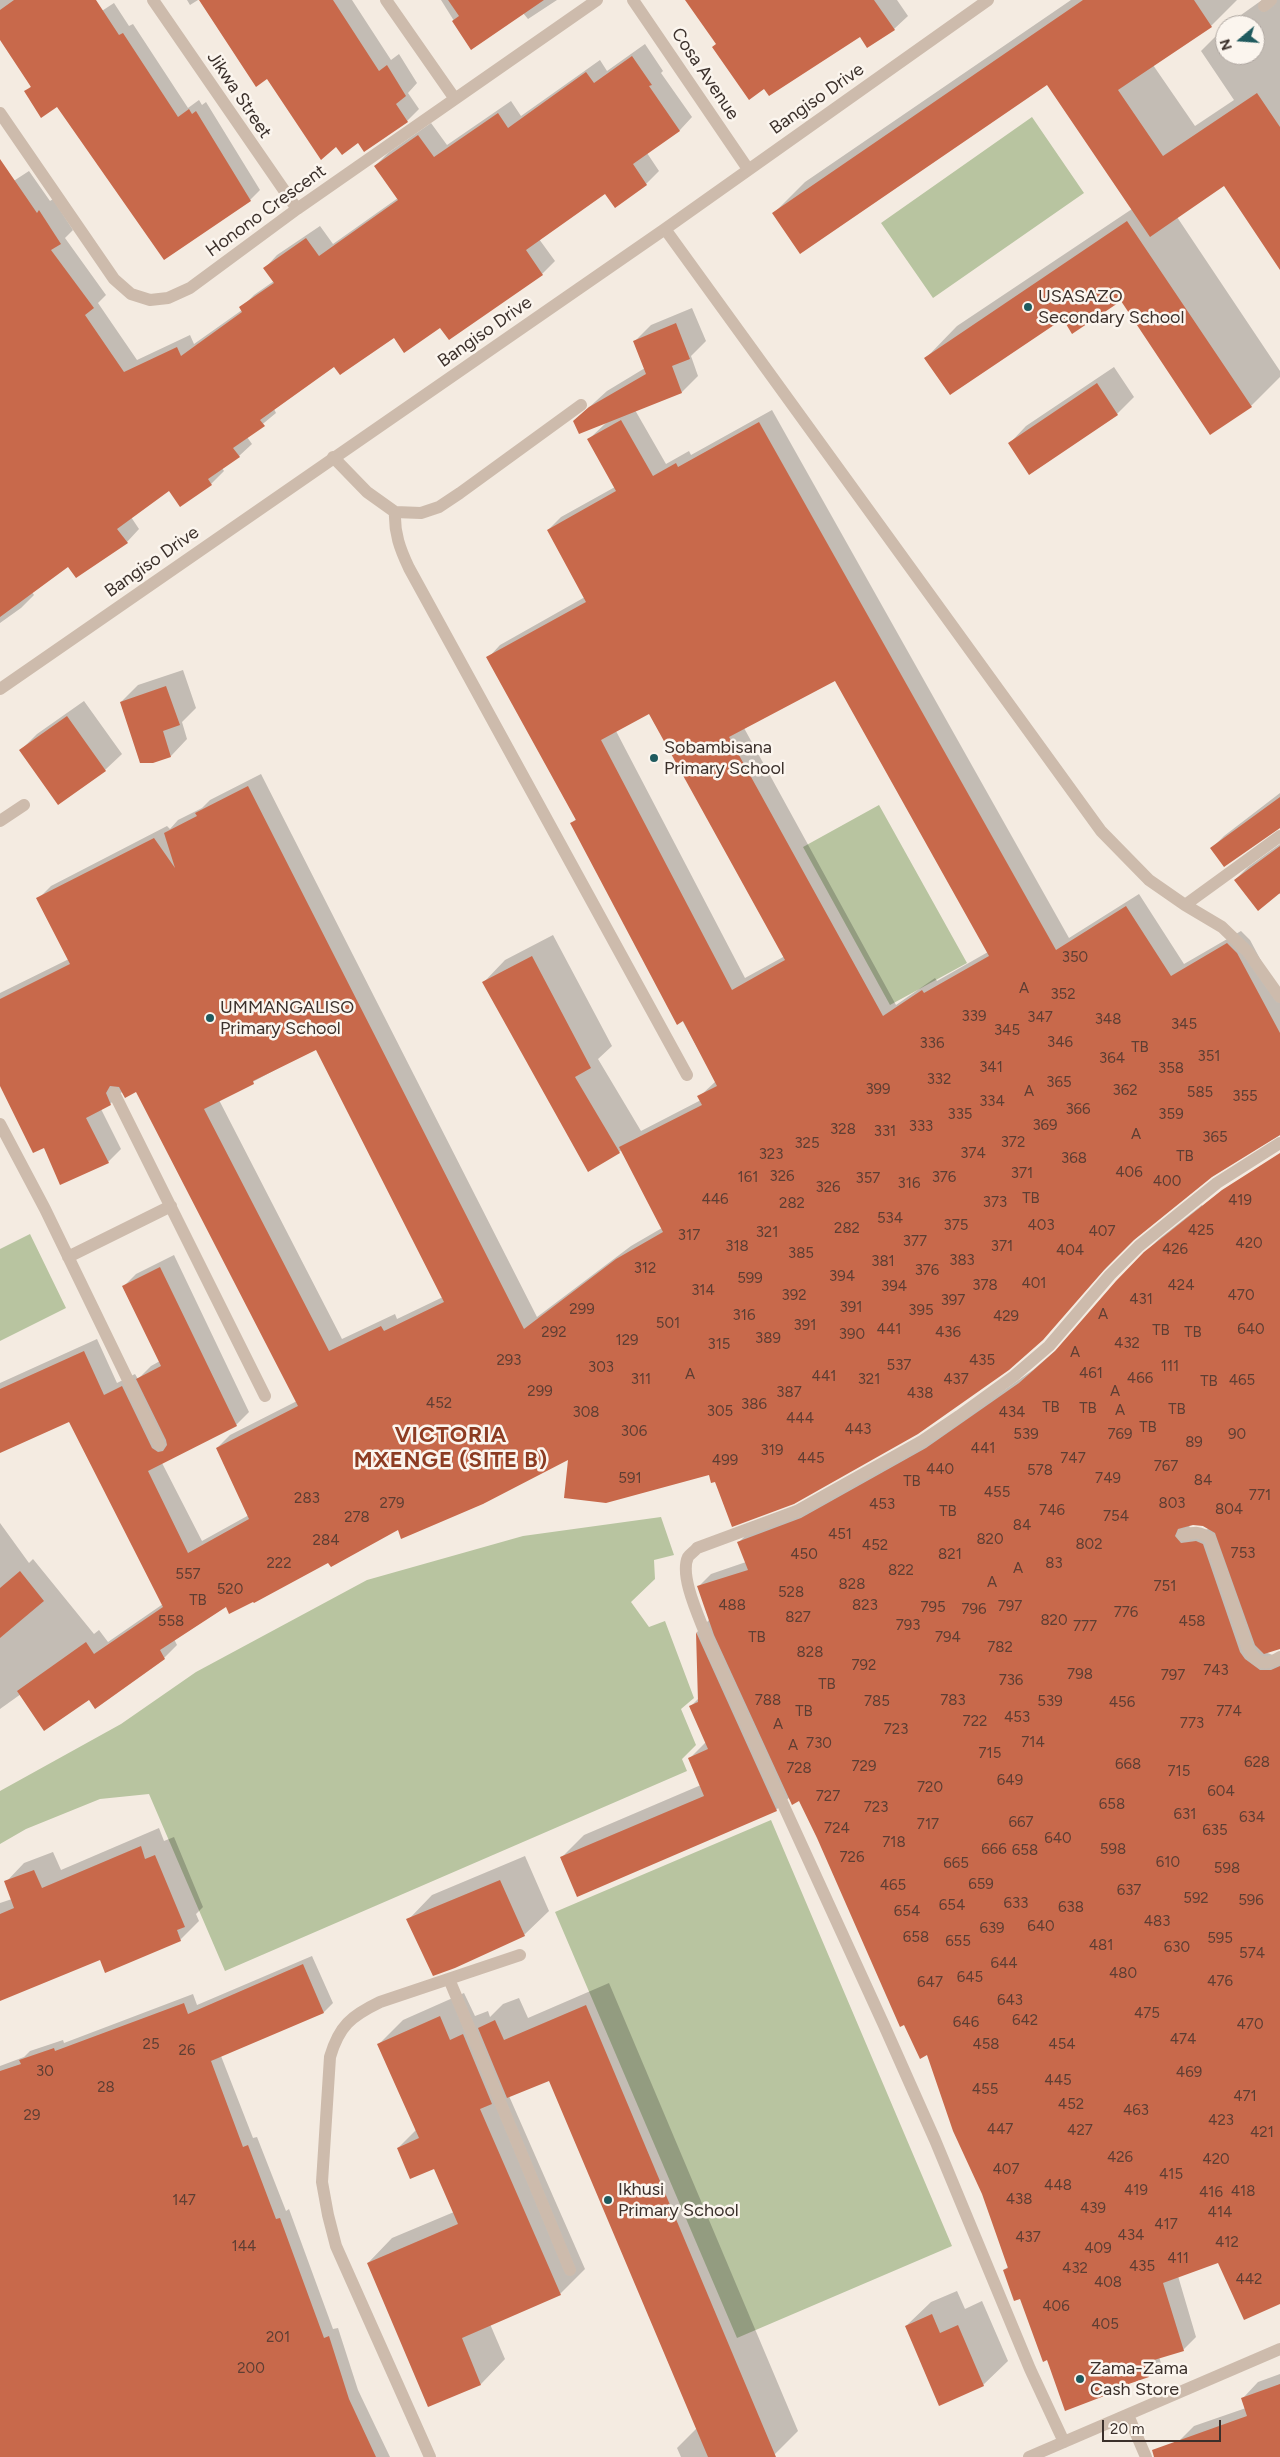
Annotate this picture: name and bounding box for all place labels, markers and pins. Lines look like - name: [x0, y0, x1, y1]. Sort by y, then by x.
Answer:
- place label: USASAZO Secondary School: [1038, 286, 1185, 328]
- marker: USASAZO Secondary School: [1022, 301, 1034, 313]
- place label: Sobambisana Primary School: [664, 737, 785, 780]
- marker: Sobambisana Primary School: [648, 752, 660, 764]
- place label: UMMANGALISO Primary School: [220, 997, 354, 1040]
- marker: UMMANGALISO Primary School: [204, 1012, 216, 1024]
- place label: Ikhusi Primary School: [618, 2179, 739, 2222]
- marker: Ikhusi Primary School: [602, 2194, 614, 2206]
- place label: Zama-Zama Cash Store: [1090, 2358, 1188, 2400]
- marker: Zama-Zama Cash Store: [1074, 2373, 1086, 2385]

